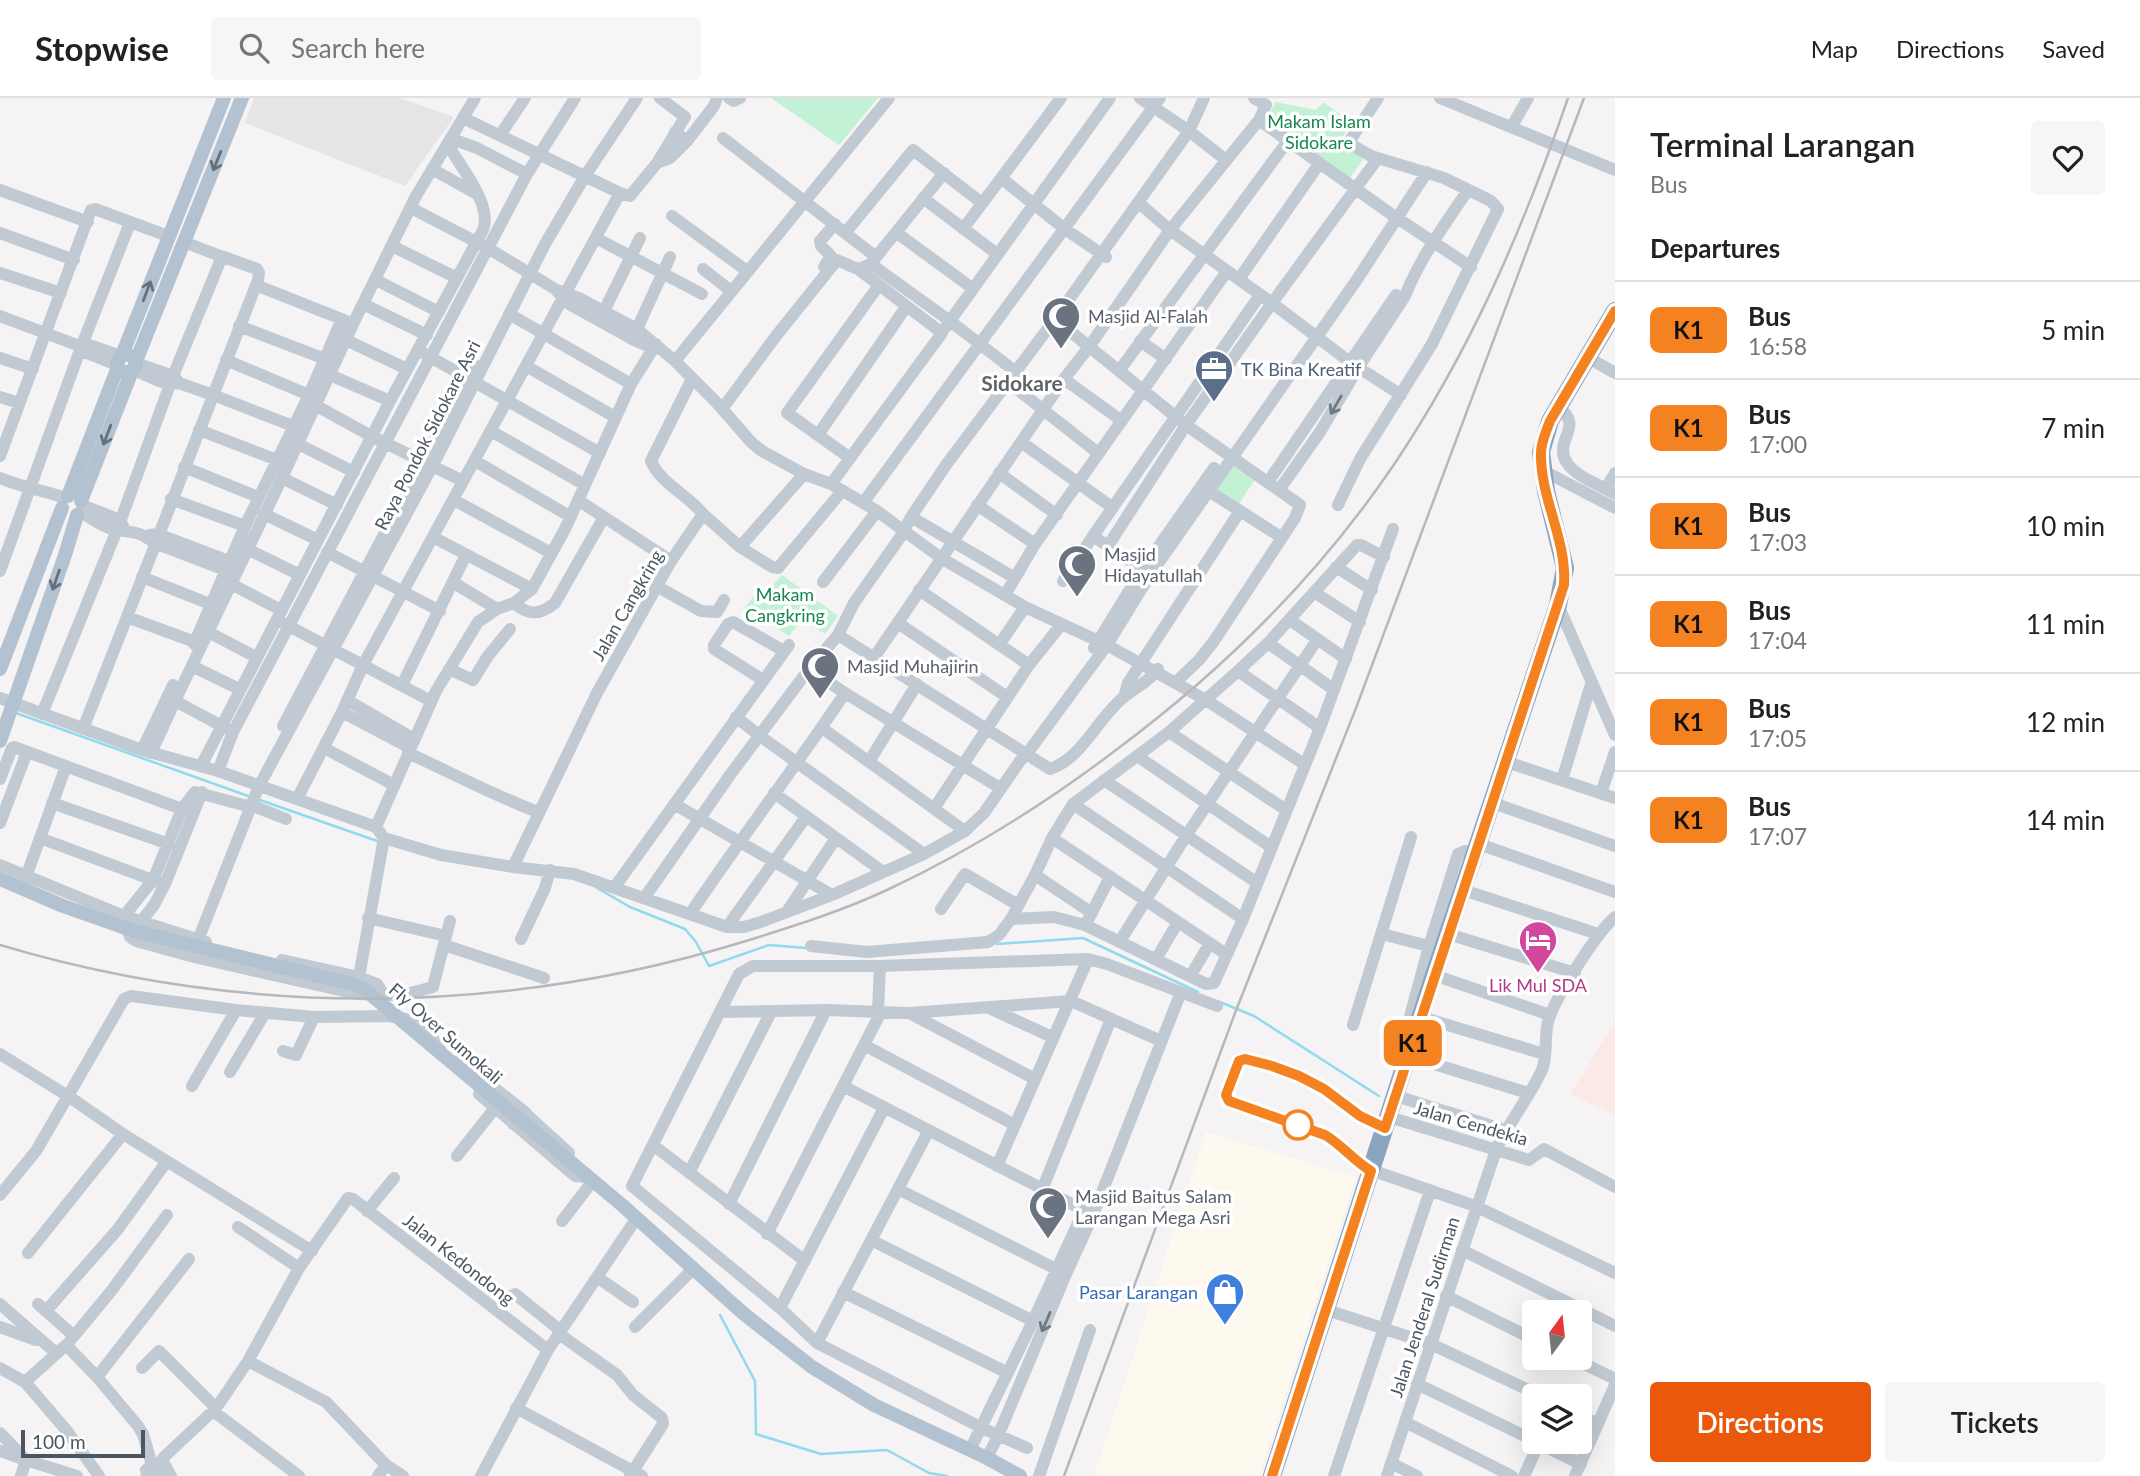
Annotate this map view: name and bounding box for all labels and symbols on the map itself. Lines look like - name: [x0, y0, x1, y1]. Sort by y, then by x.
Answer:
- park label: Makam Islam Sidokare: [1267, 110, 1371, 153]
- one-way arrow: [209, 150, 222, 172]
- one-way arrow: [141, 281, 154, 303]
- mosque icon: Masjid Al-Falah: [1040, 295, 1082, 350]
- place label: Masjid Al-Falah: [1088, 305, 1208, 327]
- street label: Raya Pondok Sidokare Asri: [370, 336, 484, 534]
- office icon: TK Bina Kreatif: [1193, 348, 1235, 403]
- place label: TK Bina Kreatif: [1241, 358, 1362, 380]
- district label: Sidokare: [981, 370, 1063, 395]
- one-way arrow: [1329, 395, 1343, 415]
- one-way arrow: [100, 424, 113, 445]
- mosque icon: Masjid Hidayatullah: [1056, 543, 1098, 598]
- place label: Masjid Hidayatullah: [1104, 543, 1203, 586]
- street label: Jalan Cangkring: [587, 546, 667, 664]
- one-way arrow: [49, 569, 62, 591]
- park label: Makam Cangkring: [745, 583, 825, 626]
- mosque icon: Masjid Muhajirin: [799, 645, 841, 700]
- place label: Masjid Muhajirin: [847, 655, 979, 677]
- hotel icon: Lik Mul SDA: [1517, 919, 1559, 974]
- place label: Lik Mul SDA: [1489, 974, 1588, 996]
- street label: Fly Over Sumokali: [385, 978, 507, 1088]
- line badge: K1: [1382, 1020, 1444, 1066]
- street label: Jalan Cendekia: [1412, 1096, 1530, 1150]
- unlabelled marker: [1283, 1110, 1313, 1140]
- mosque icon: Masjid Baitus Salam Larangan Mega Asri: [1027, 1185, 1069, 1240]
- place label: Masjid Baitus Salam Larangan Mega Asri: [1075, 1185, 1232, 1228]
- street label: Jalan Kedondong: [399, 1209, 519, 1309]
- street label: Jalan Jenderal Sudirman: [1384, 1214, 1464, 1400]
- shop icon: Pasar Larangan: [1204, 1271, 1246, 1326]
- place label: Pasar Larangan: [1079, 1281, 1198, 1303]
- north arrow: [1522, 1300, 1592, 1370]
- one-way arrow: [1038, 1310, 1051, 1332]
- scale bar: [21, 1427, 145, 1459]

